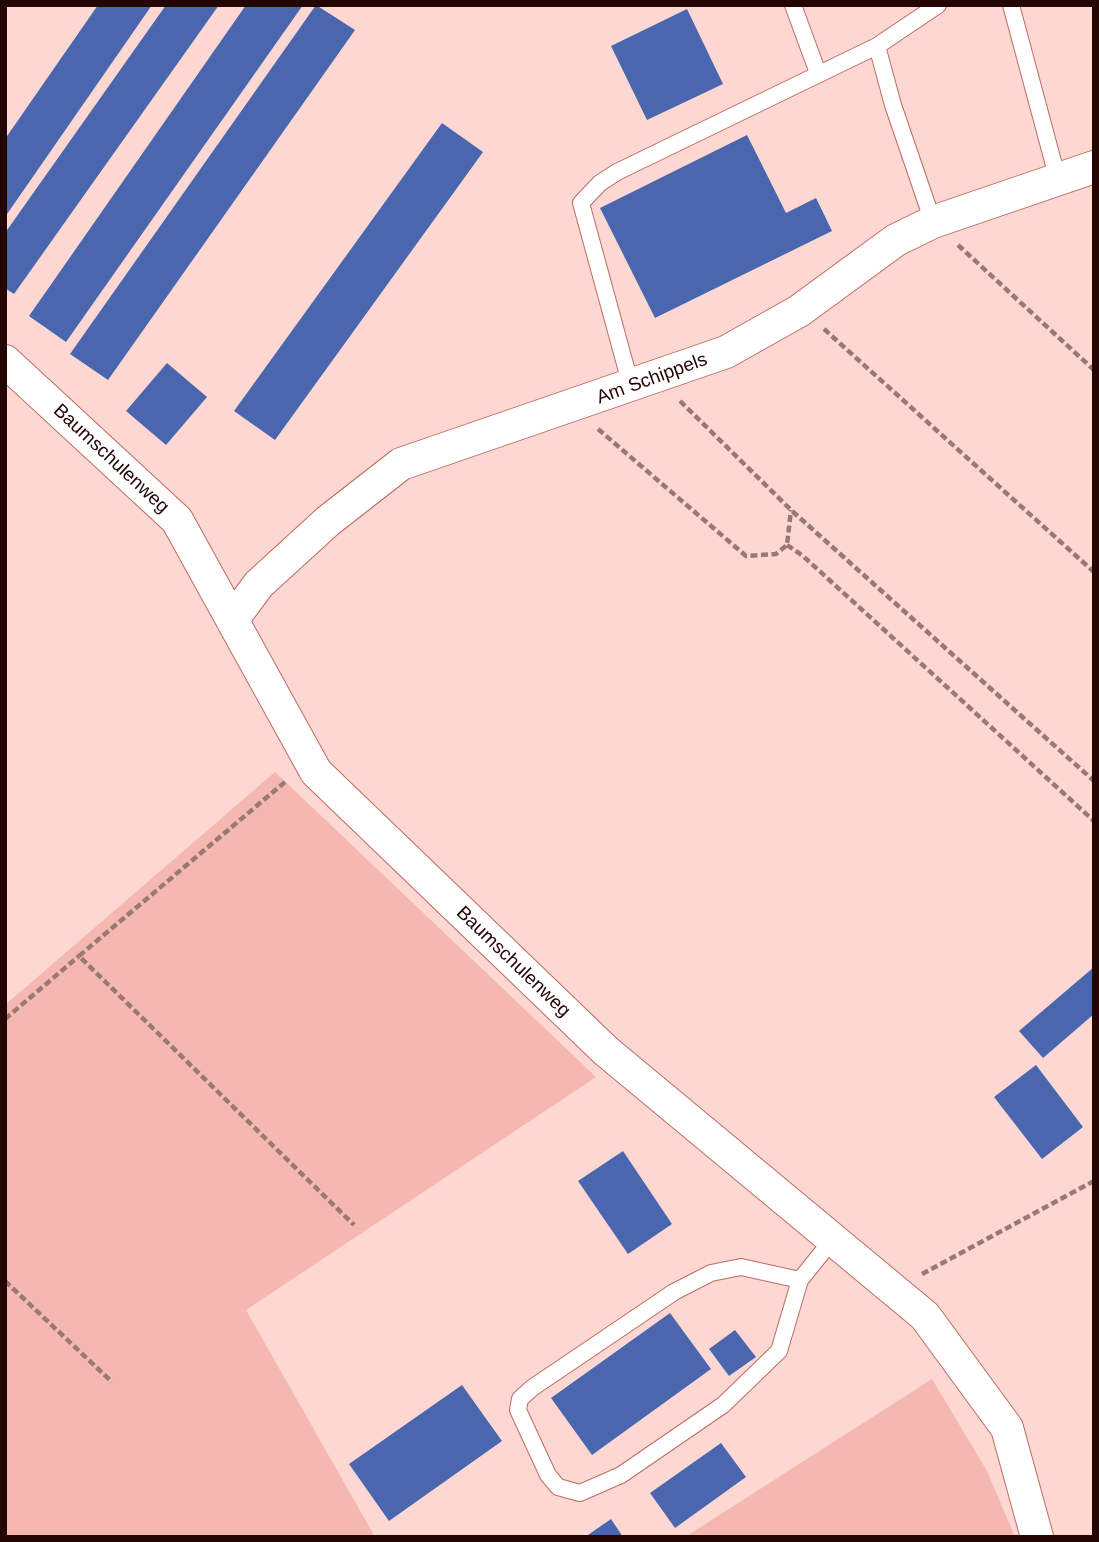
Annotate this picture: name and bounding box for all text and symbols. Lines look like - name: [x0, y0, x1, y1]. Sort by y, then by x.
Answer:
- street label: Am Schippels: [594, 348, 710, 410]
- street label: Baumschulenweg: [48, 400, 174, 518]
- street label: Baumschulenweg: [451, 902, 575, 1022]

